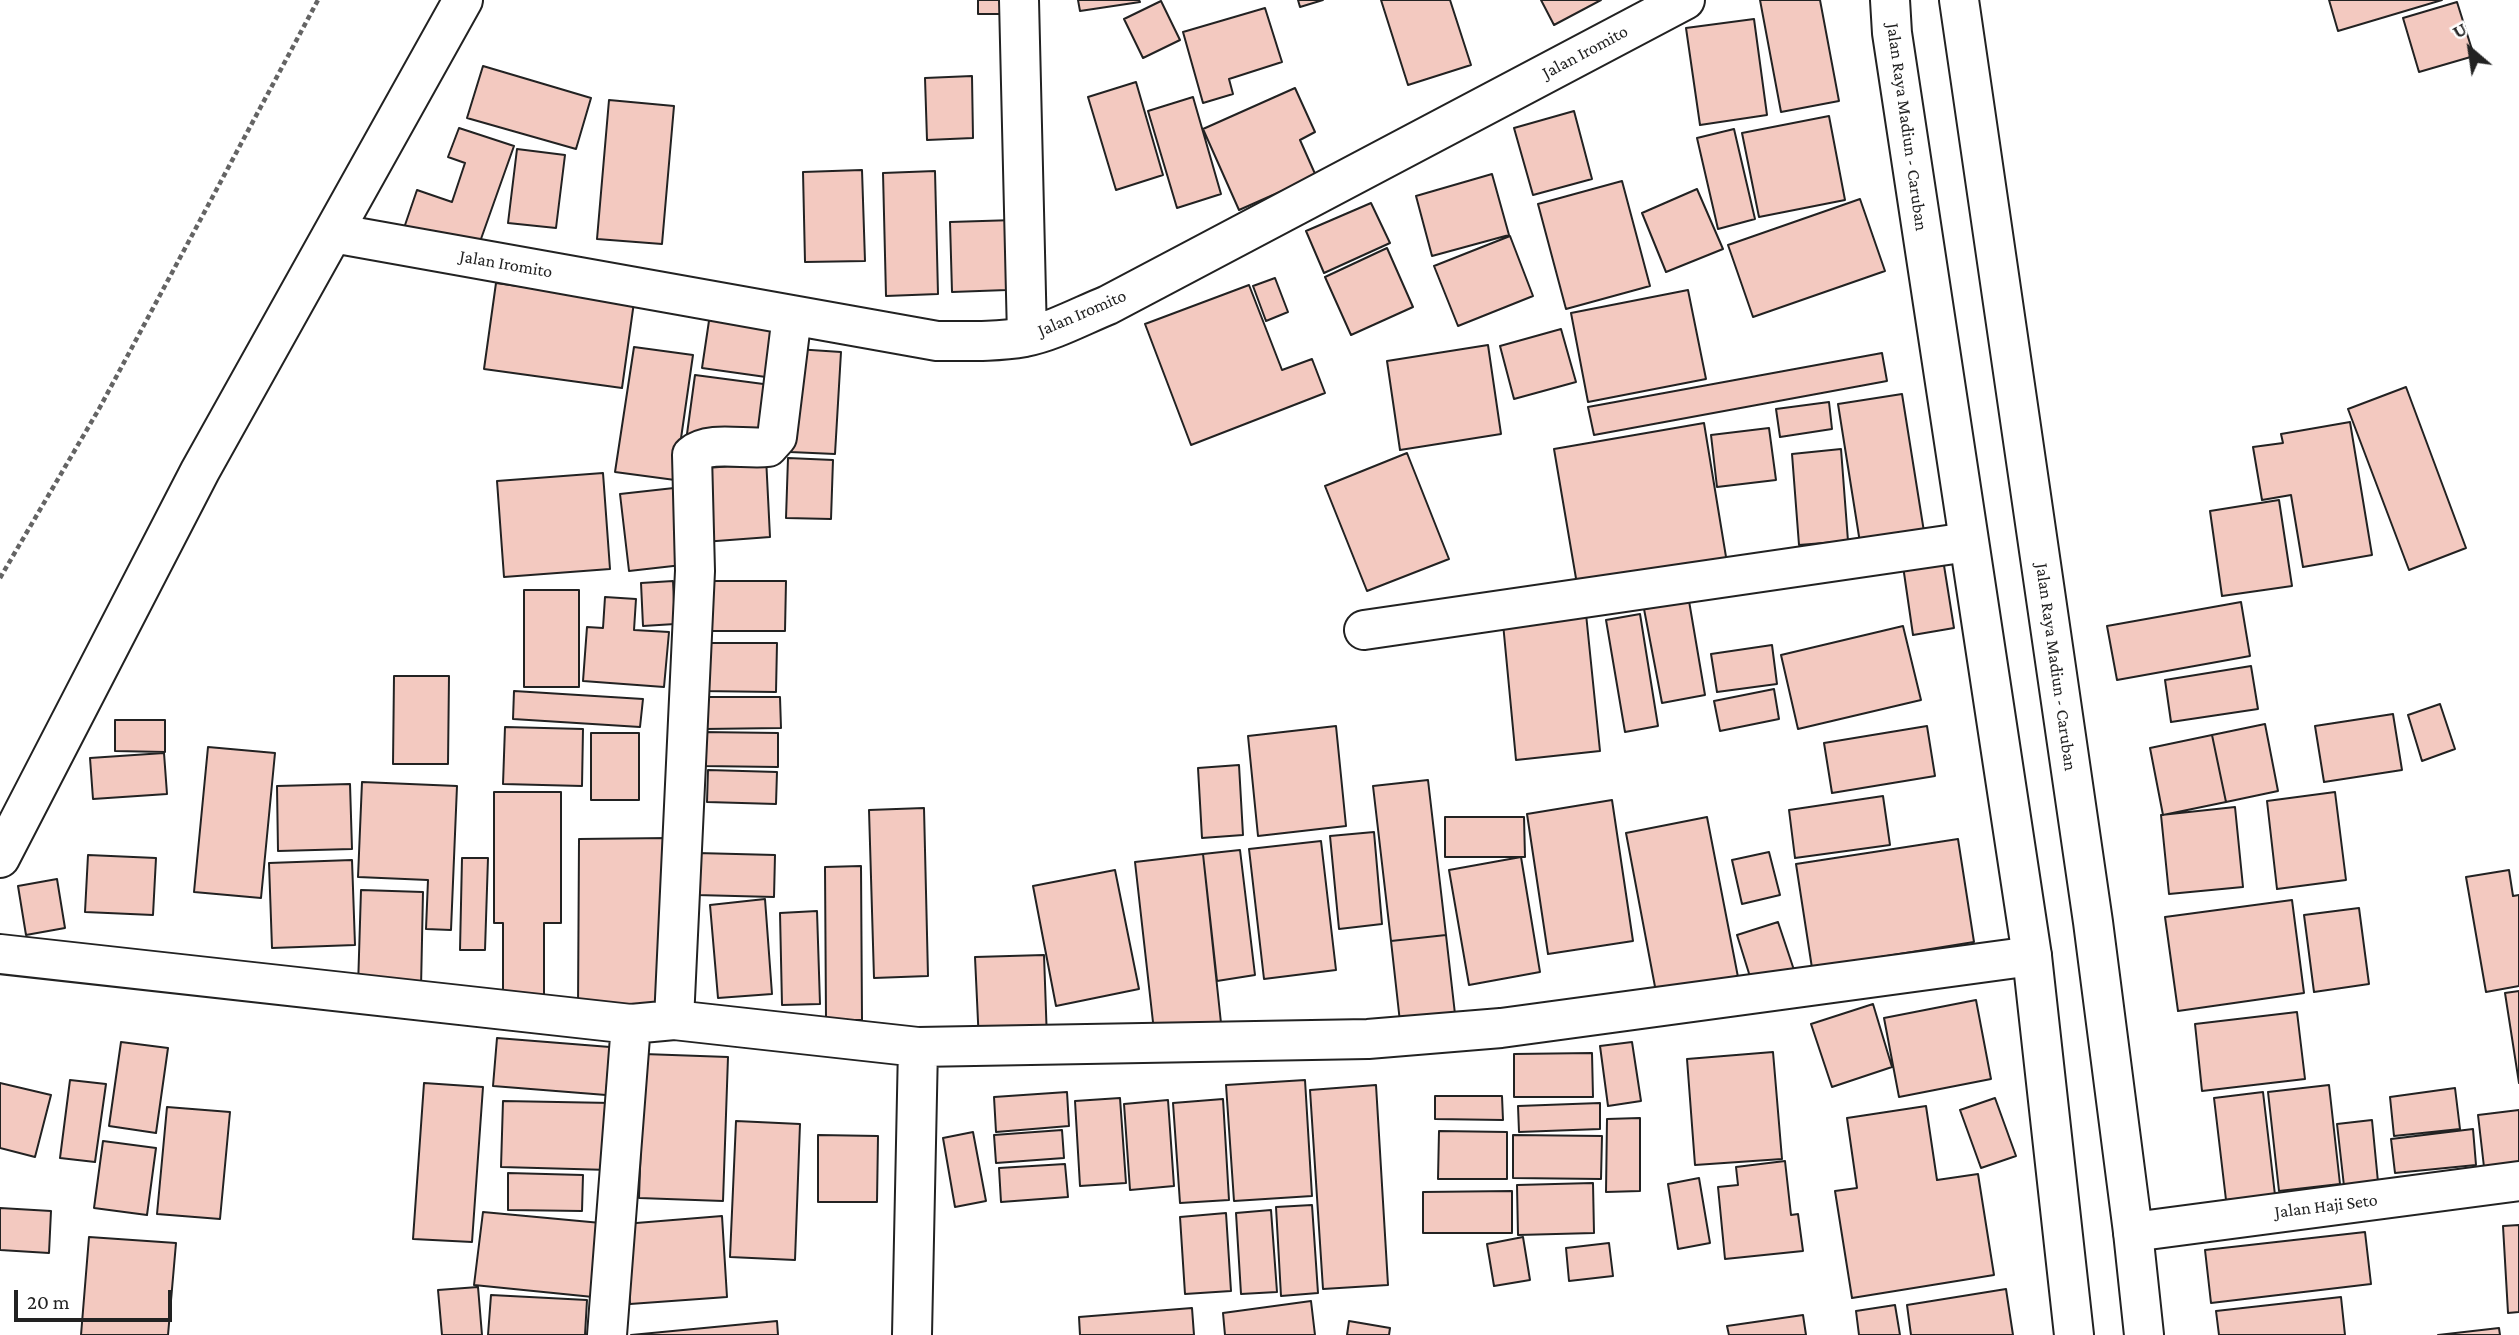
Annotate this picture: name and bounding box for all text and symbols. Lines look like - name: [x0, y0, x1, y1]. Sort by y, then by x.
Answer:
- north arrow: [2435, 14, 2505, 84]
- text: U: [2449, 18, 2470, 43]
- street label: Jalan Iromito: [1538, 20, 1632, 84]
- street label: Jalan Raya Madiun - Caruban: [1882, 22, 1932, 232]
- street label: Jalan Iromito: [458, 245, 554, 283]
- street label: Jalan Iromito: [1034, 285, 1130, 341]
- street label: Jalan Raya Madiun - Caruban: [2031, 562, 2081, 772]
- street label: Jalan Haji Seto: [2273, 1189, 2379, 1223]
- scale bar: [18, 1276, 175, 1320]
- text: 20 m: [27, 1290, 70, 1314]

